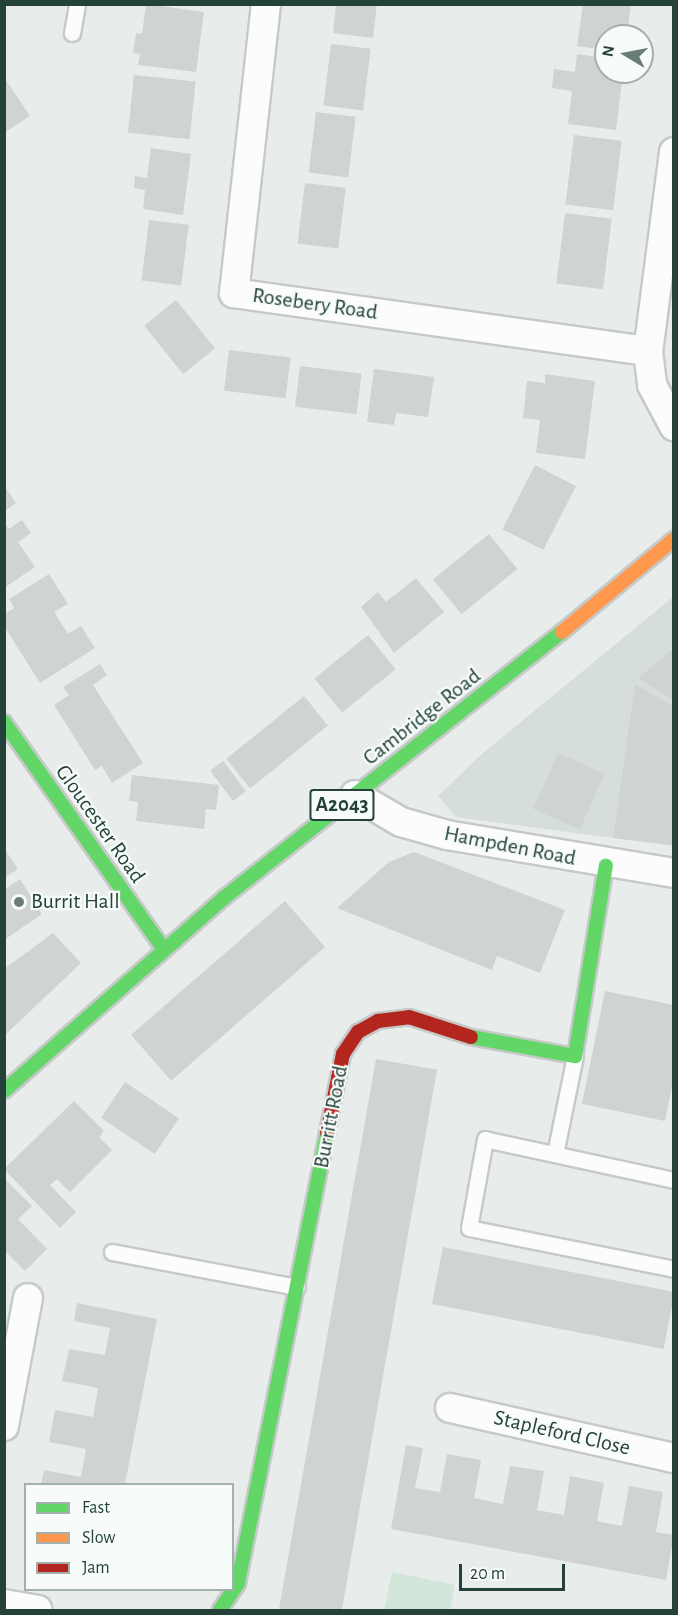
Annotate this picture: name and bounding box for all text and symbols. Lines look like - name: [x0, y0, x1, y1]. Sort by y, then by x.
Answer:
- north arrow: [594, 24, 654, 84]
- text: N: [599, 44, 617, 58]
- street label: Rosebery Road: [251, 282, 379, 326]
- street label: Cambridge Road: [358, 663, 486, 771]
- street label: Gloucester Road: [49, 760, 151, 888]
- road number: A2043: [309, 787, 375, 823]
- street label: Hampden Road: [442, 820, 578, 872]
- place label: Burrit Hall: [31, 889, 120, 915]
- marker: Burrit Hall: [12, 895, 26, 909]
- street label: Burritt Road: [308, 1064, 354, 1170]
- street label: Stapleford Close: [491, 1404, 633, 1462]
- legend: [24, 1483, 234, 1591]
- text: Fast: [82, 1499, 110, 1517]
- text: Slow: [82, 1529, 115, 1547]
- scale bar: [462, 1552, 568, 1590]
- text: Jam: [82, 1559, 110, 1577]
- text: 20 m: [470, 1565, 505, 1583]

